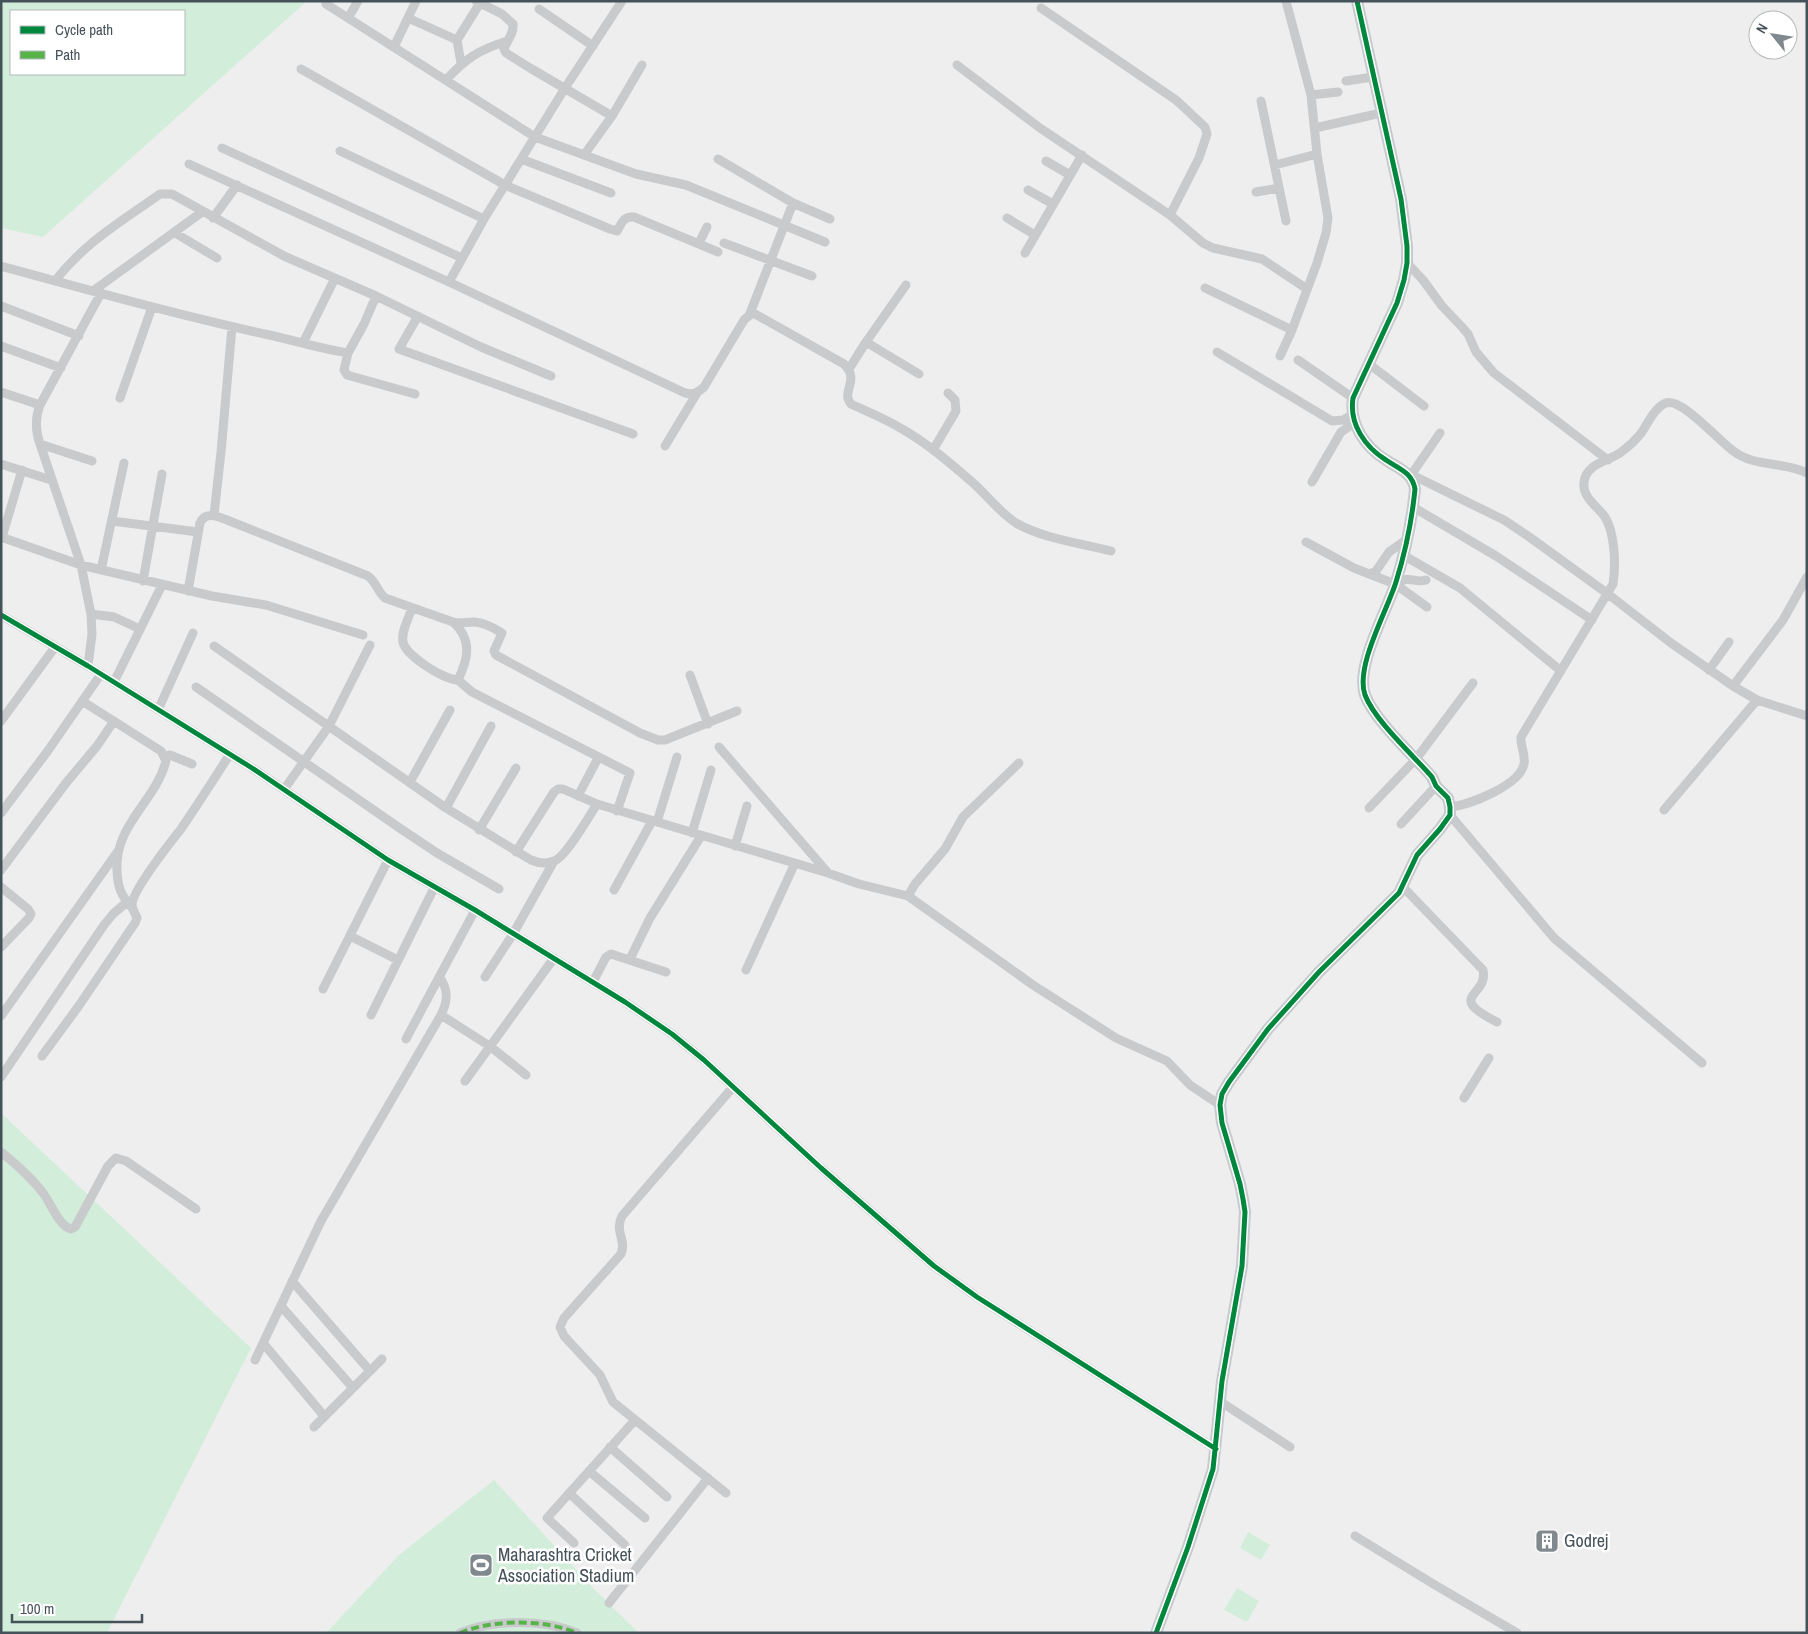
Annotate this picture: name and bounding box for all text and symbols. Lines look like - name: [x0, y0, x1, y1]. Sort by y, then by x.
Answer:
- legend: [10, 10, 185, 75]
- north arrow: [1748, 10, 1798, 60]
- text: Cycle path: [55, 19, 113, 40]
- text: N: [1752, 20, 1772, 37]
- text: Path: [55, 44, 80, 65]
- building icon: Godrej: [1534, 1528, 1560, 1554]
- place label: Godrej: [1564, 1528, 1608, 1553]
- place label: Maharashtra Cricket Association Stadium: [497, 1542, 634, 1588]
- sports icon: Maharashtra Cricket Association Stadium: [468, 1552, 494, 1578]
- scale bar: [12, 1592, 142, 1624]
- text: 100 m: [20, 1598, 54, 1619]

